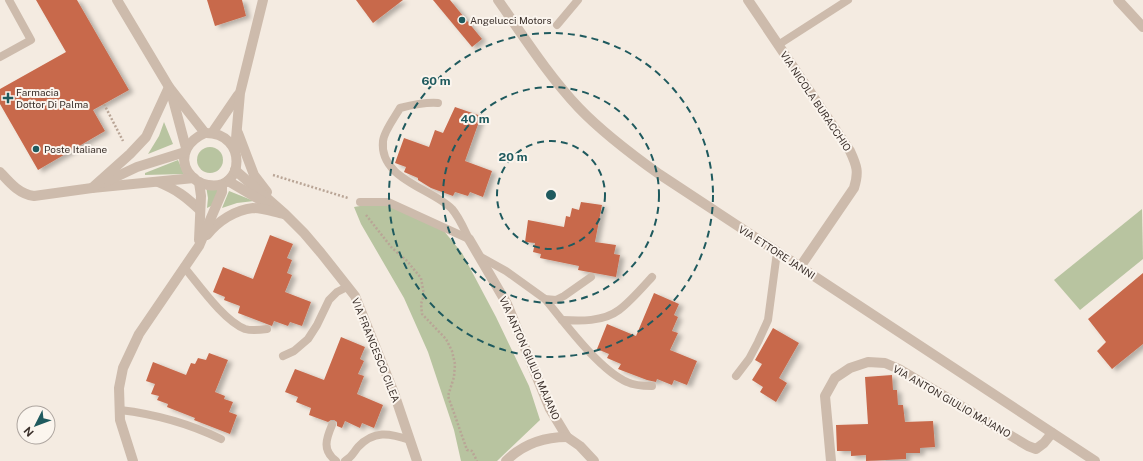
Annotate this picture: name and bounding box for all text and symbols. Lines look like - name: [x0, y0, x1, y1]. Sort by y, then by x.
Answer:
- place label: Angelucci Motors: [470, 14, 552, 26]
- marker: Angelucci Motors: [457, 15, 467, 25]
- street label: VIA NICOLA BURACCHIO: [778, 49, 854, 153]
- text: 60 m: [421, 74, 451, 88]
- place label: Farmacia Dottor Di Palma: [16, 86, 88, 110]
- marker: Farmacia Dottor Di Palma: [3, 93, 13, 103]
- text: 40 m: [460, 112, 490, 126]
- place label: Poste Italiane: [44, 143, 108, 155]
- marker: Poste Italiane: [31, 144, 41, 154]
- text: 20 m: [499, 150, 528, 164]
- centre of rings: [544, 188, 558, 202]
- street label: VIA ETTORE JANNI: [736, 223, 818, 281]
- street label: VIA ANTON GIULIO MAJANO: [497, 294, 563, 422]
- street label: VIA FRANCESCO CILEA: [350, 296, 402, 404]
- street label: VIA ANTON GIULIO MAJANO: [891, 362, 1013, 440]
- north arrow: [16, 405, 56, 445]
- text: N: [21, 424, 36, 439]

